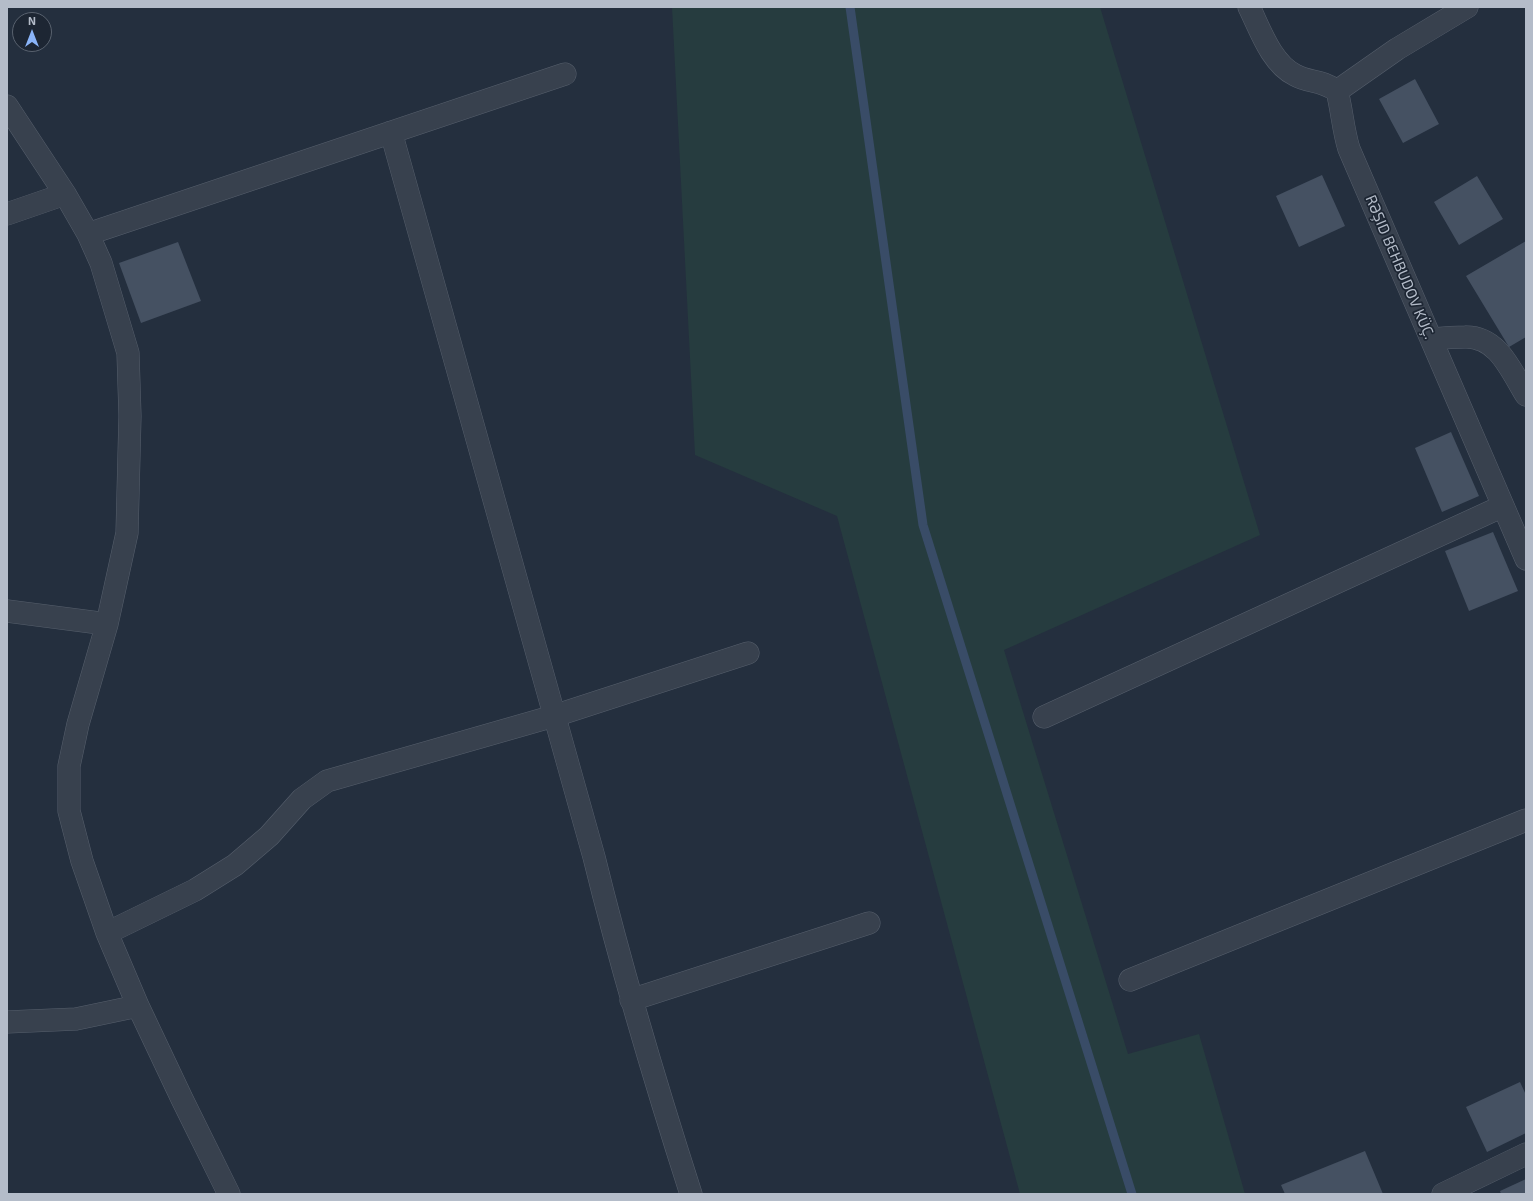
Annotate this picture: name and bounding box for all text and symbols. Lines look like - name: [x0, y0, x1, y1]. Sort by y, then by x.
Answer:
- north arrow: [12, 12, 52, 52]
- text: N: [28, 14, 36, 27]
- street label: RƏŞID BEHBUDOV KÜÇ.: [1362, 192, 1438, 342]

